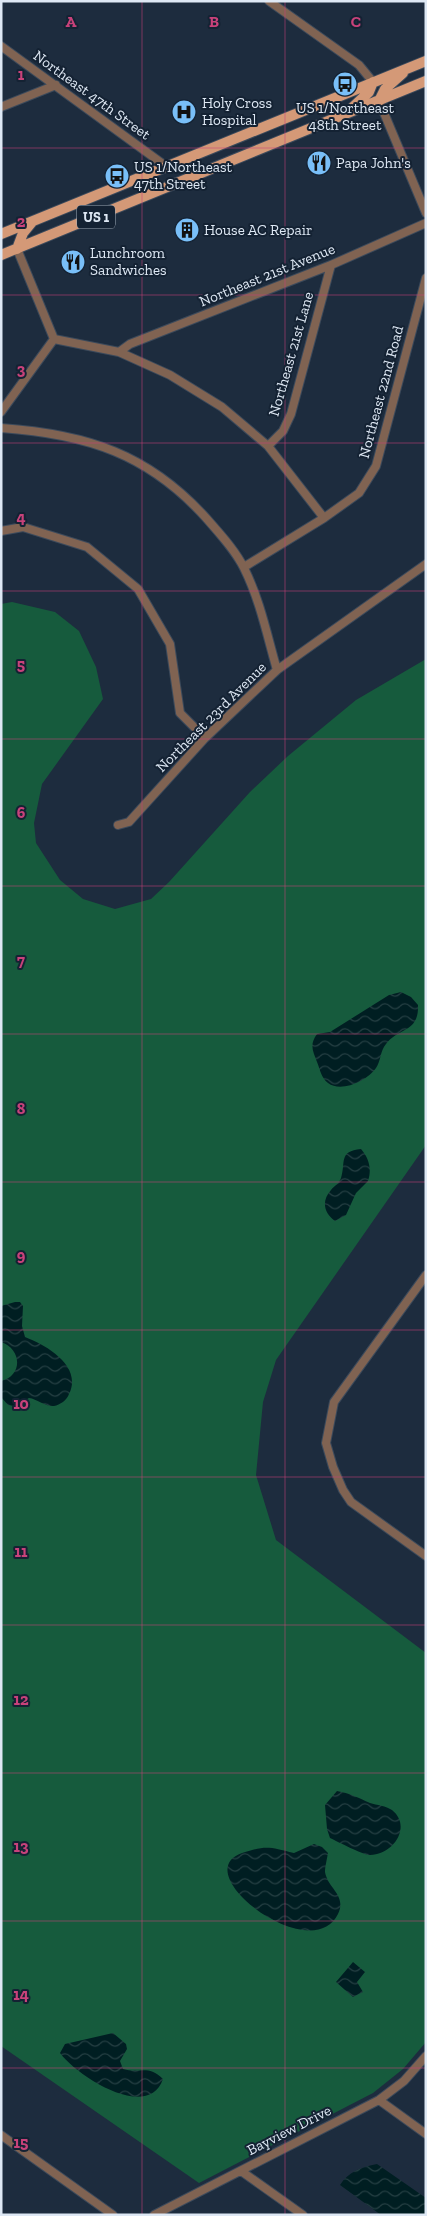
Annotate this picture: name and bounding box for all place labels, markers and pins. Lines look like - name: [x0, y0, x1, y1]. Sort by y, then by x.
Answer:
- bus stop icon: US 1/Northeast 48th Street: [332, 71, 358, 97]
- place label: Holy Cross Hospital: [202, 94, 272, 129]
- hospital icon: Holy Cross Hospital: [171, 99, 197, 125]
- place label: US 1/Northeast 48th Street: [296, 99, 395, 134]
- restaurant icon: Papa John's: [306, 150, 332, 176]
- place label: Papa John's: [336, 154, 411, 172]
- place label: US 1/Northeast 47th Street: [134, 158, 233, 193]
- bus stop icon: US 1/Northeast 47th Street: [104, 163, 130, 189]
- building icon: House AC Repair: [174, 217, 200, 243]
- place label: House AC Repair: [204, 221, 312, 239]
- place label: Lunchroom Sandwiches: [90, 244, 167, 279]
- restaurant icon: Lunchroom Sandwiches: [60, 249, 86, 275]

